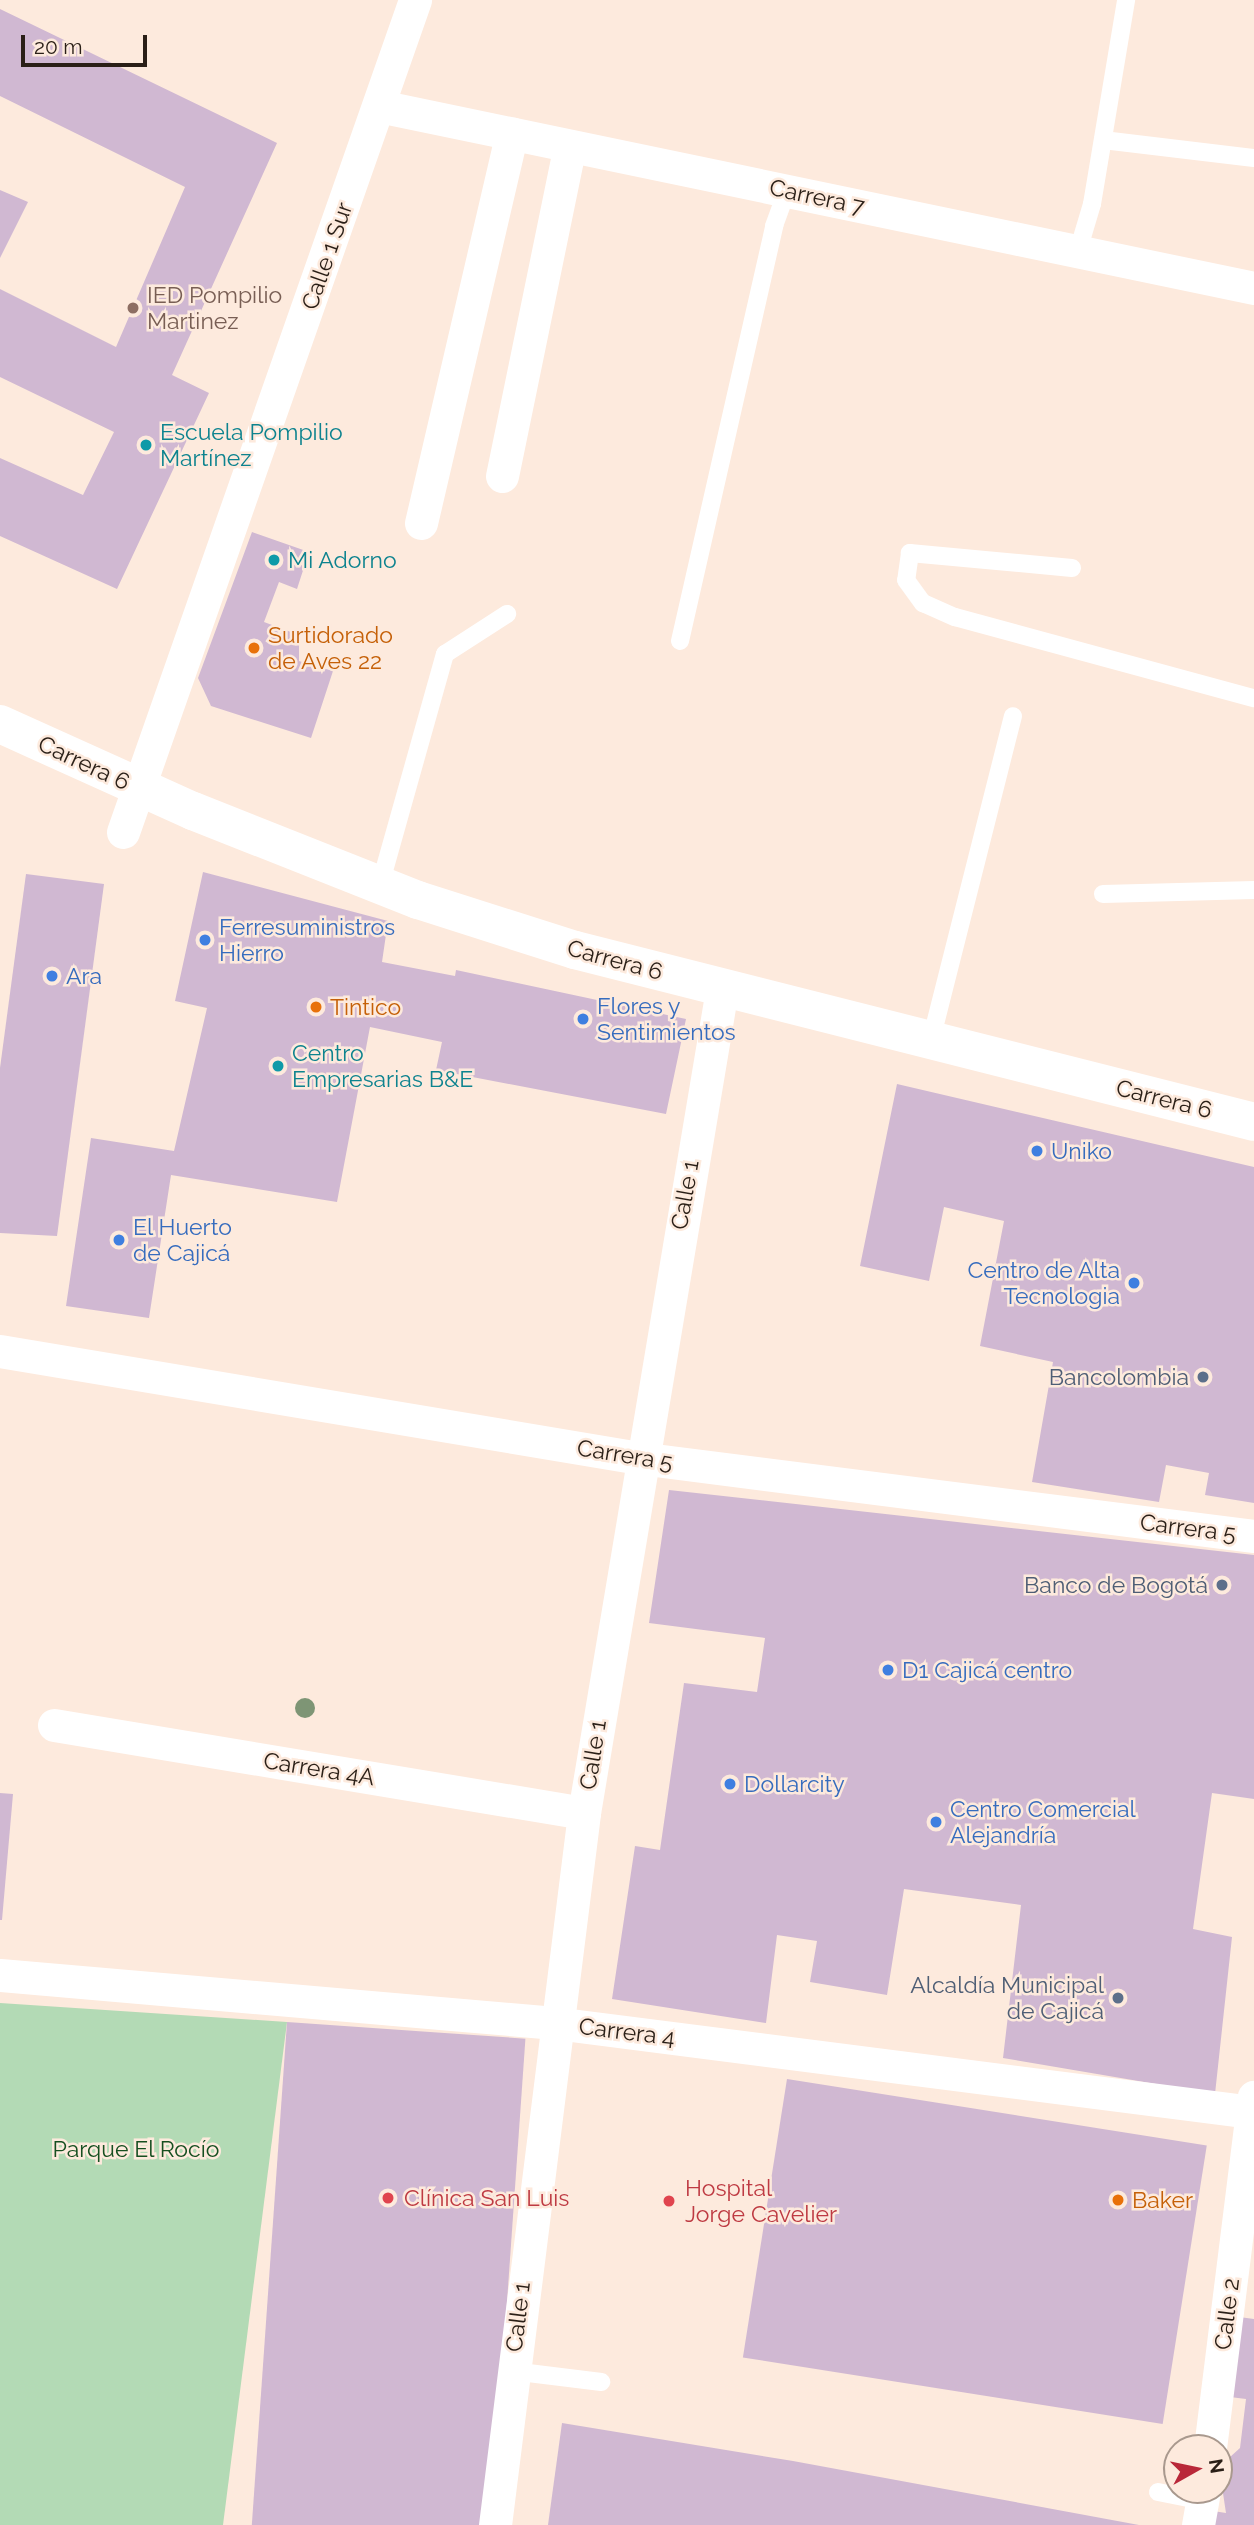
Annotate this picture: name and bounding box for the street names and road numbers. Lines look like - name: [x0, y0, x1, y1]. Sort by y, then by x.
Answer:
- street label: Carrera 7: [767, 173, 867, 221]
- street label: Calle 1 Sur: [296, 199, 358, 313]
- street label: Carrera 6: [34, 730, 134, 796]
- street label: Carrera 6: [564, 934, 666, 986]
- street label: Carrera 6: [1113, 1074, 1215, 1124]
- street label: Calle 1: [665, 1158, 705, 1232]
- street label: Carrera 5: [575, 1434, 675, 1476]
- street label: Carrera 5: [1138, 1508, 1238, 1548]
- street label: Calle 1: [574, 1718, 612, 1792]
- street label: Carrera 4A: [261, 1747, 377, 1791]
- street label: Carrera 4: [577, 2012, 677, 2052]
- street label: Calle 2: [1209, 2277, 1245, 2351]
- street label: Calle 1: [500, 2281, 536, 2353]

